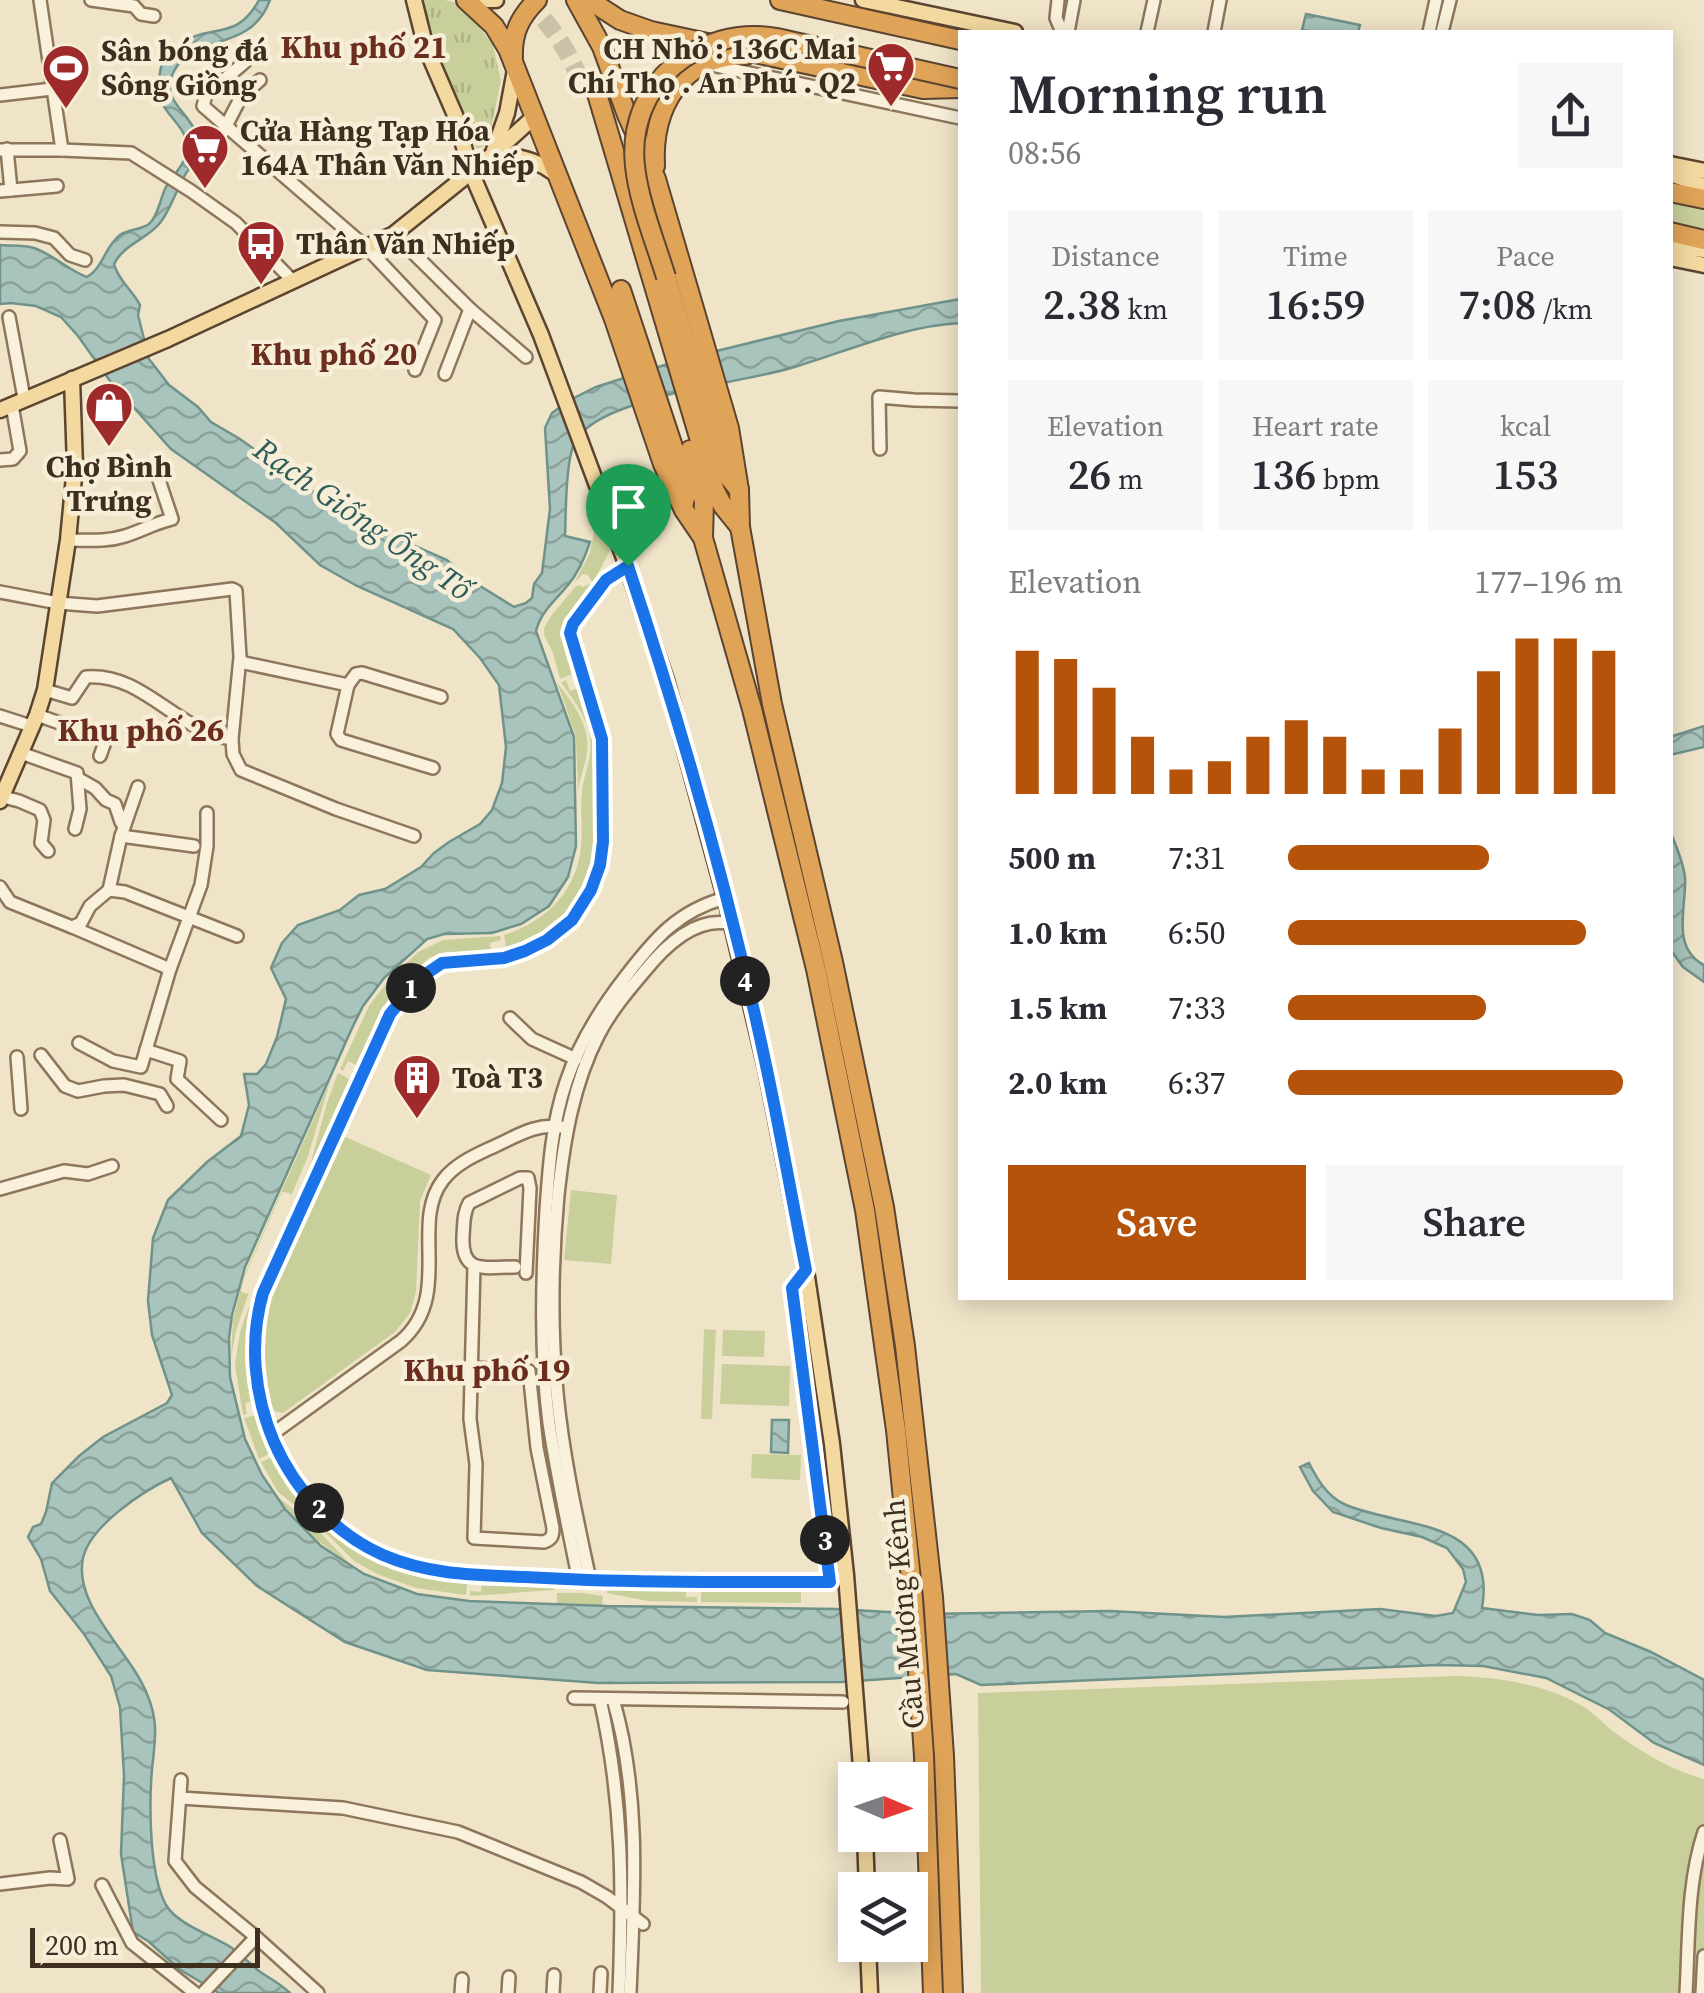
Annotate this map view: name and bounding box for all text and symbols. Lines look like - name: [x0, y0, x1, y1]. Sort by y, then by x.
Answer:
- district label: Khu phố 21: [281, 25, 447, 69]
- place label: CH Nhỏ : 136C Mai Chí Thọ . An Phú . Q2: [568, 28, 856, 103]
- place label: Sân bóng đá Sông Giồng: [101, 30, 269, 105]
- supermarket icon: CH Nhỏ : 136C Mai Chí Thọ . An Phú . Q2: [865, 40, 917, 108]
- sports icon: Sân bóng đá Sông Giồng: [40, 42, 92, 110]
- text: Morning run: [1008, 56, 1327, 131]
- button: share: [1518, 63, 1623, 168]
- place label: Cửa Hàng Tạp Hóa 164A Thân Văn Nhiếp: [240, 110, 534, 185]
- supermarket icon: Cửa Hàng Tạp Hóa 164A Thân Văn Nhiếp: [179, 122, 231, 190]
- text: 08:56: [1008, 131, 1082, 175]
- bus stop icon: Thân Văn Nhiếp: [235, 218, 287, 286]
- place label: Thân Văn Nhiếp: [296, 223, 515, 264]
- text: Distance: [1051, 237, 1160, 275]
- text: Time: [1283, 237, 1348, 275]
- text: Pace: [1496, 237, 1555, 275]
- text: 2.38: [1043, 275, 1121, 333]
- text: 16:59: [1266, 275, 1365, 333]
- text: 7:08: [1458, 275, 1536, 333]
- text: km: [1121, 290, 1168, 328]
- text: /km: [1536, 290, 1593, 328]
- district label: Khu phố 20: [251, 332, 417, 376]
- shop icon: Chợ Bình Trưng: [83, 380, 135, 448]
- text: Elevation: [1047, 407, 1164, 445]
- text: Heart rate: [1252, 407, 1379, 445]
- text: kcal: [1500, 407, 1551, 445]
- water label: Rạch Giống Ống Tố: [244, 427, 483, 612]
- text: 26: [1068, 445, 1111, 503]
- text: 136: [1251, 445, 1316, 503]
- text: 153: [1493, 445, 1558, 503]
- place label: Chợ Bình Trưng: [46, 446, 172, 521]
- text: m: [1111, 460, 1143, 498]
- text: bpm: [1316, 460, 1380, 498]
- pin: [586, 464, 671, 567]
- icon: arrive: [601, 479, 656, 534]
- text: Elevation: [1008, 560, 1142, 604]
- text: 177–196 m: [1474, 560, 1623, 604]
- district label: Khu phố 26: [58, 708, 224, 752]
- text: 500 m: [1008, 836, 1096, 880]
- text: 7:31: [1168, 836, 1226, 880]
- text: 1.0 km: [1008, 911, 1107, 955]
- text: 6:50: [1168, 911, 1226, 955]
- pin: 4: [720, 956, 770, 1006]
- text: 4: [737, 962, 753, 1000]
- pin: 1: [386, 963, 436, 1013]
- text: 1: [403, 969, 419, 1007]
- text: 1.5 km: [1008, 986, 1107, 1030]
- text: 7:33: [1168, 986, 1226, 1030]
- building icon: Toà T3: [391, 1052, 443, 1120]
- place label: Toà T3: [452, 1057, 543, 1098]
- text: 2.0 km: [1008, 1061, 1107, 1105]
- text: 6:37: [1168, 1061, 1226, 1105]
- button: Save: [1008, 1165, 1306, 1280]
- button: Share: [1326, 1165, 1623, 1280]
- district label: Khu phố 19: [404, 1348, 570, 1392]
- pin: 2: [294, 1483, 344, 1533]
- text: 2: [311, 1489, 327, 1527]
- street label: Cầu Mương Kênh: [873, 1497, 934, 1731]
- pin: 3: [800, 1515, 850, 1565]
- text: 3: [817, 1521, 833, 1559]
- north arrow: [838, 1762, 928, 1852]
- map controls: [838, 1762, 928, 1962]
- button: layers: [838, 1872, 928, 1962]
- scale bar: [30, 1923, 260, 1968]
- text: 200 m: [45, 1926, 119, 1964]

